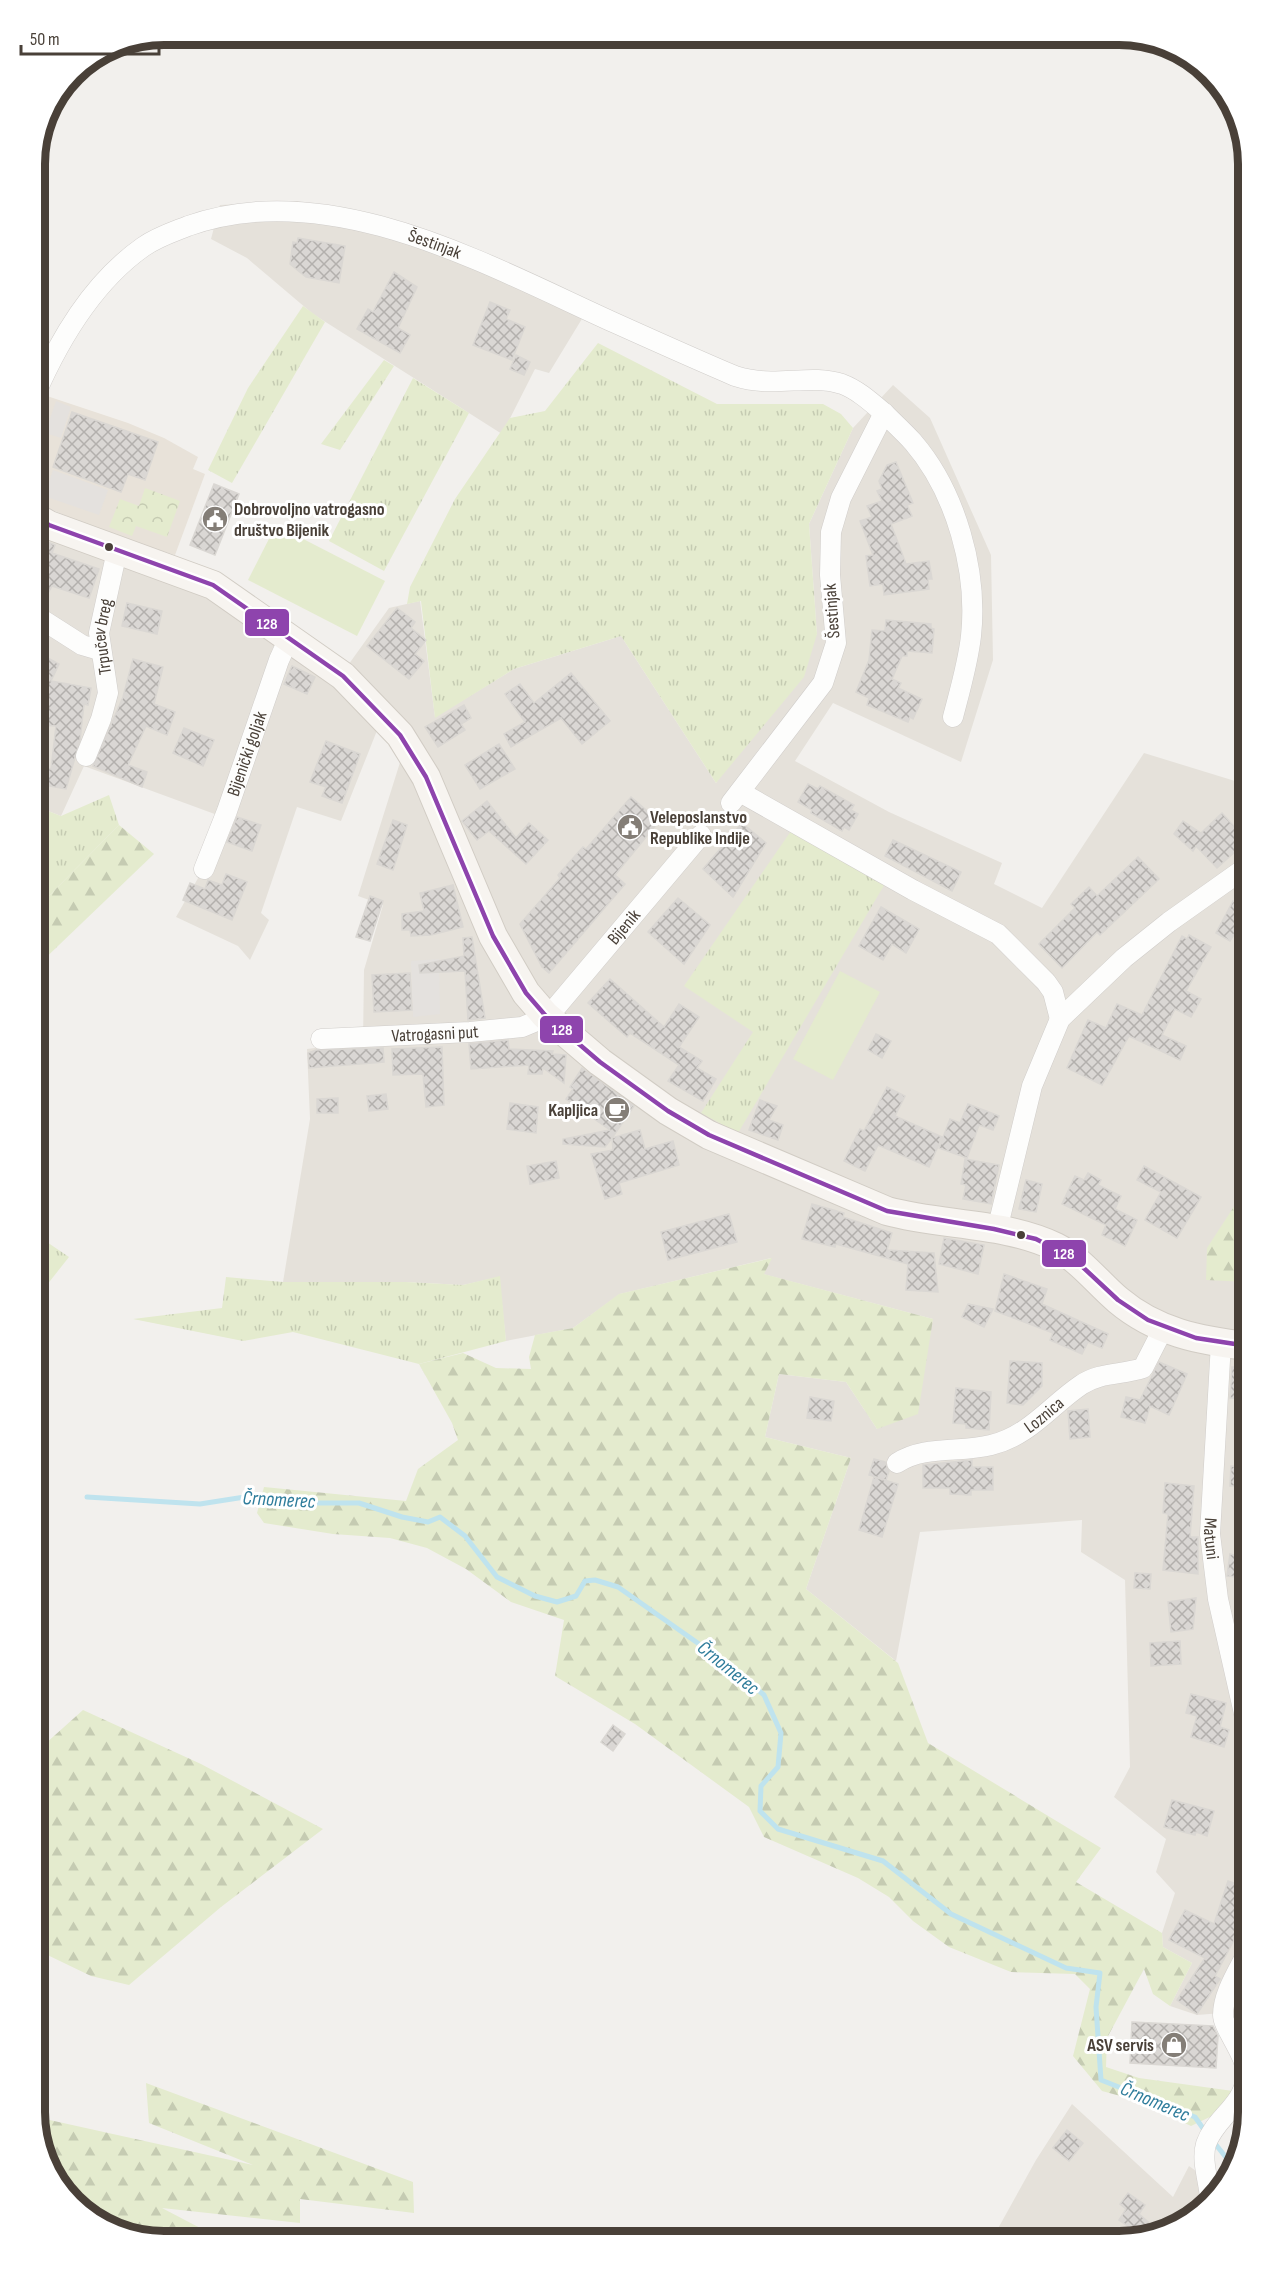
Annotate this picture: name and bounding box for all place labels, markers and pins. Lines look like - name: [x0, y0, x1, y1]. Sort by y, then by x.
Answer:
- place label: Dobrovoljno vatrogasno društvo Bijenik: [234, 499, 385, 541]
- public building icon: Dobrovoljno vatrogasno društvo Bijenik: [200, 504, 230, 534]
- unlabelled marker: [103, 541, 115, 553]
- place label: Veleposlanstvo Republike Indije: [650, 807, 750, 849]
- public building icon: Veleposlanstvo Republike Indije: [615, 812, 645, 842]
- cafe icon: Kapljica: [602, 1095, 632, 1125]
- place label: Kapljica: [548, 1100, 598, 1121]
- unlabelled marker: [1015, 1229, 1027, 1241]
- shop icon: ASV servis: [1159, 2030, 1189, 2060]
- place label: ASV servis: [1086, 2035, 1154, 2056]

